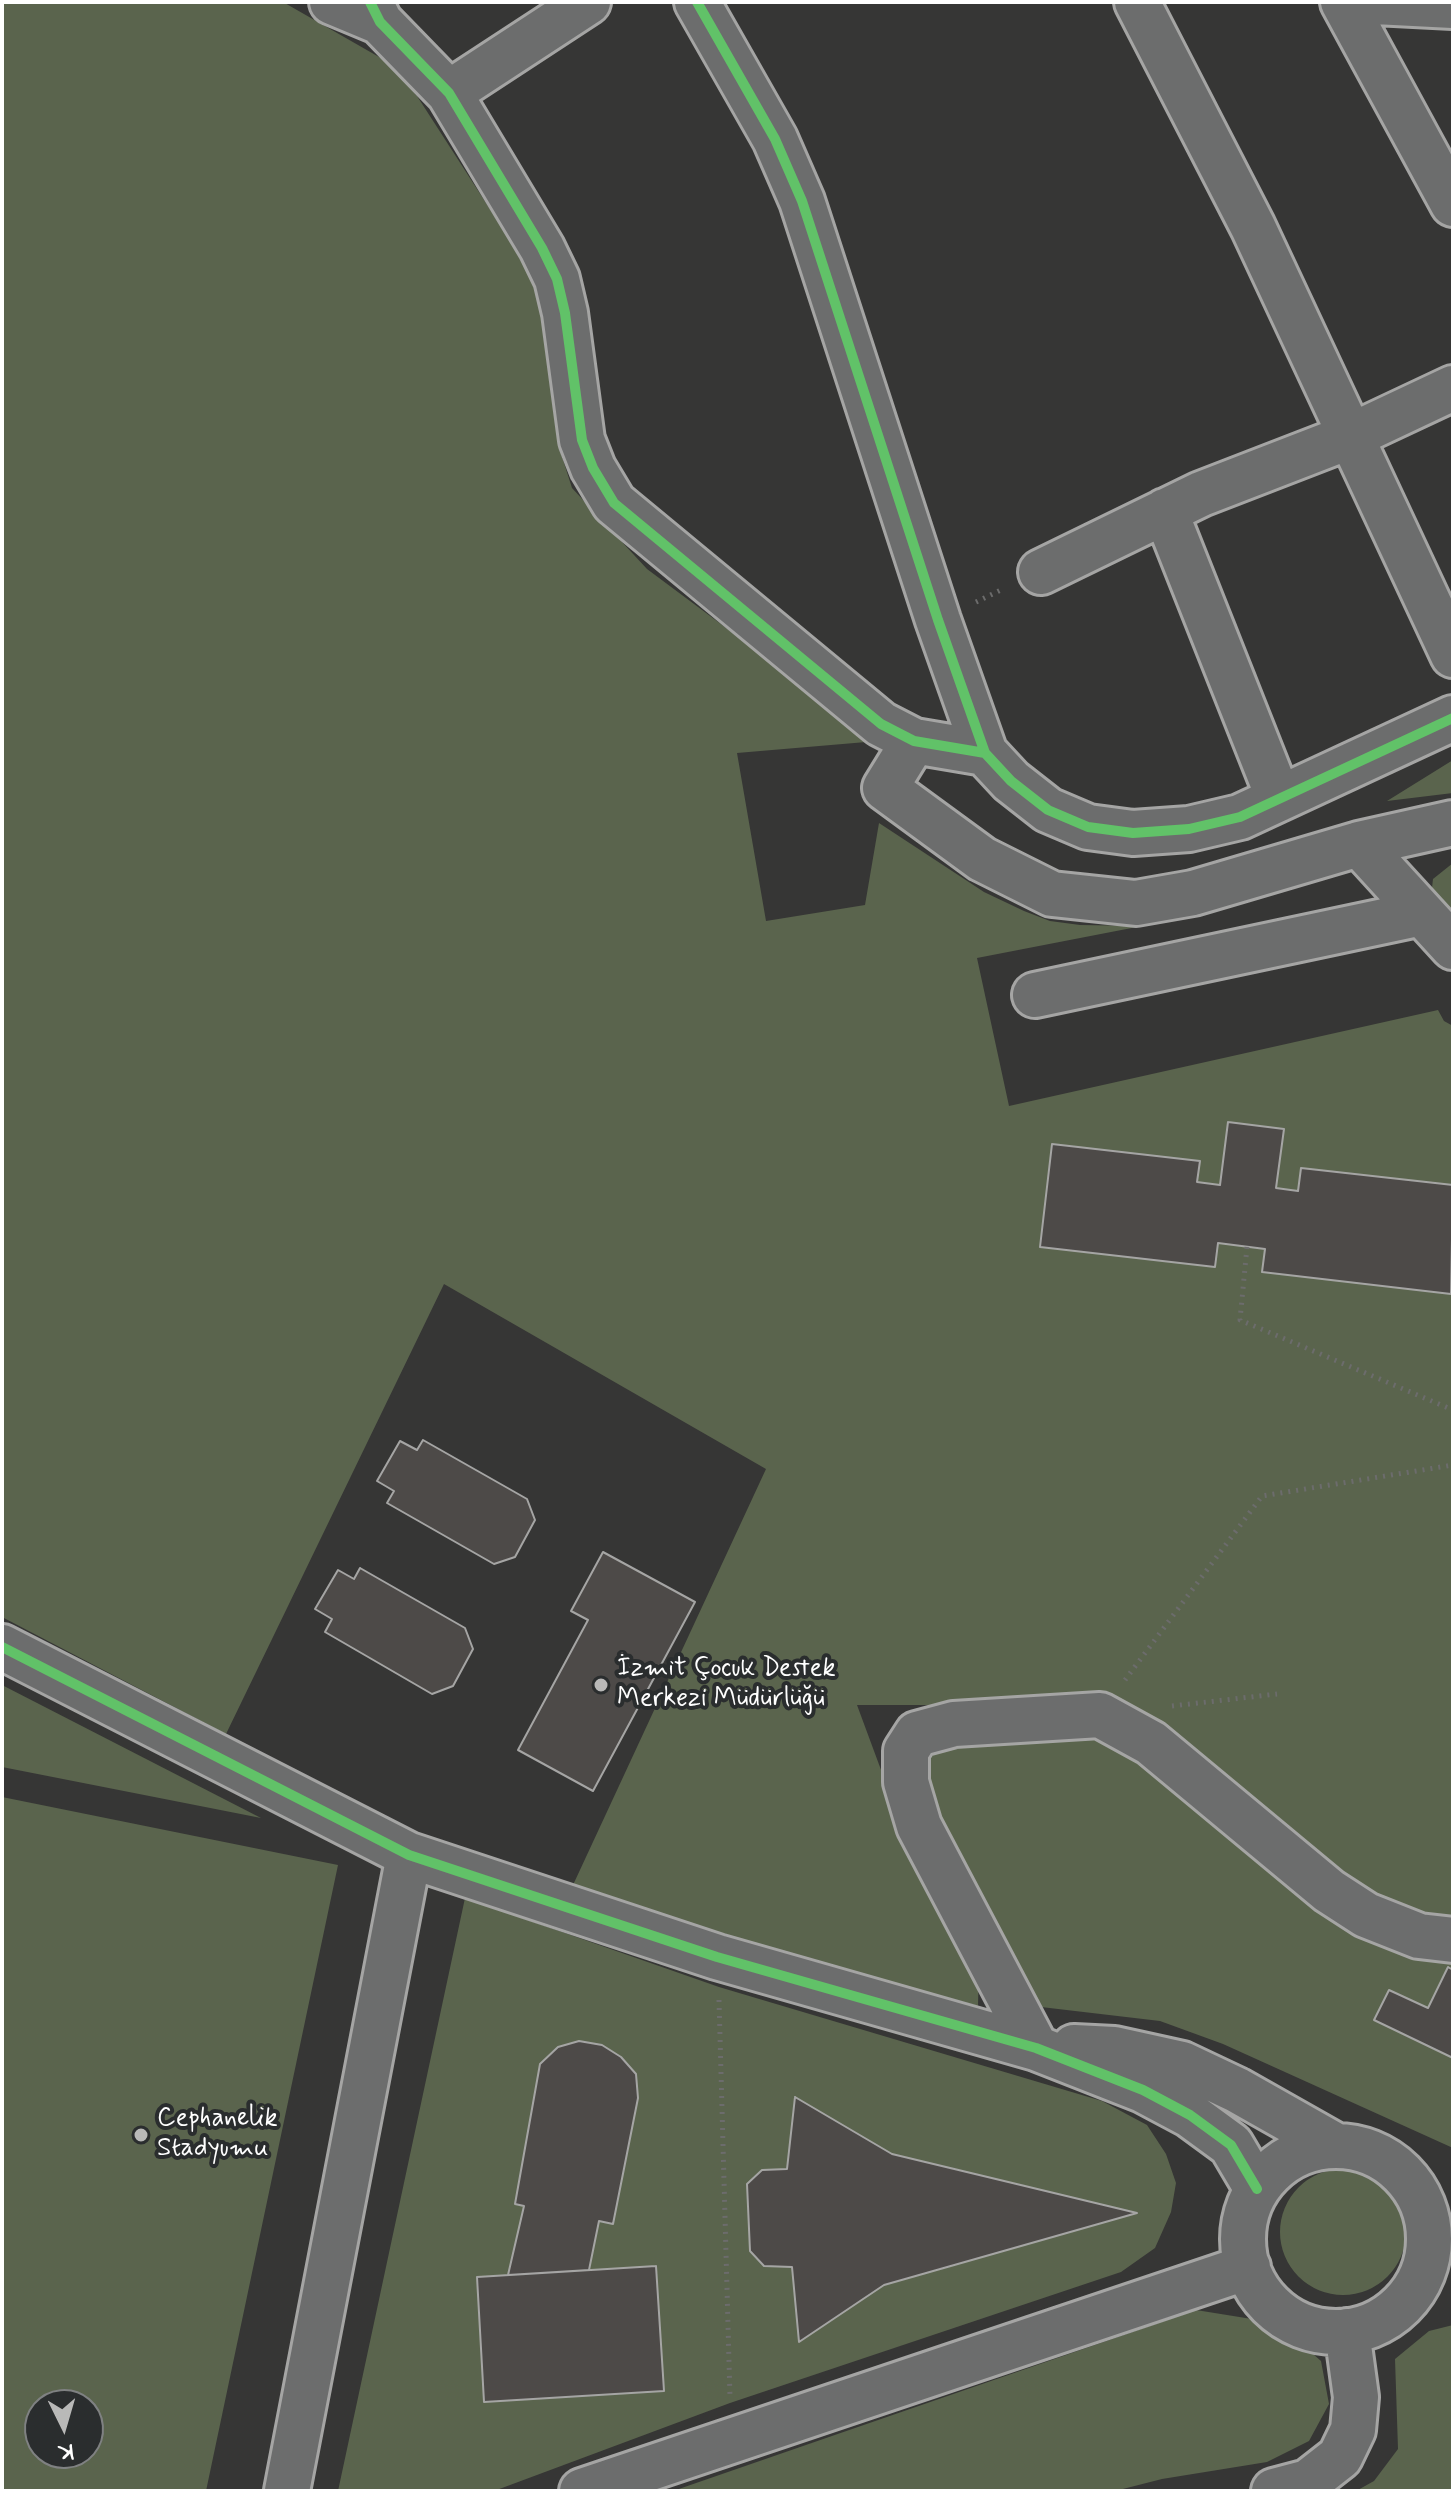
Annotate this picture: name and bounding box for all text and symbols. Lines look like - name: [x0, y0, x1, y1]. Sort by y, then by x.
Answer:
- place label: İzmit Çocuk Destek Merkezi Müdürlüğü: [617, 1654, 836, 1716]
- marker: İzmit Çocuk Destek Merkezi Müdürlüğü: [592, 1676, 610, 1694]
- place label: Cephanelik Stadyumu: [157, 2104, 278, 2166]
- marker: Cephanelik Stadyumu: [132, 2126, 150, 2144]
- north arrow: [24, 2389, 104, 2469]
- text: K: [57, 2436, 75, 2466]

